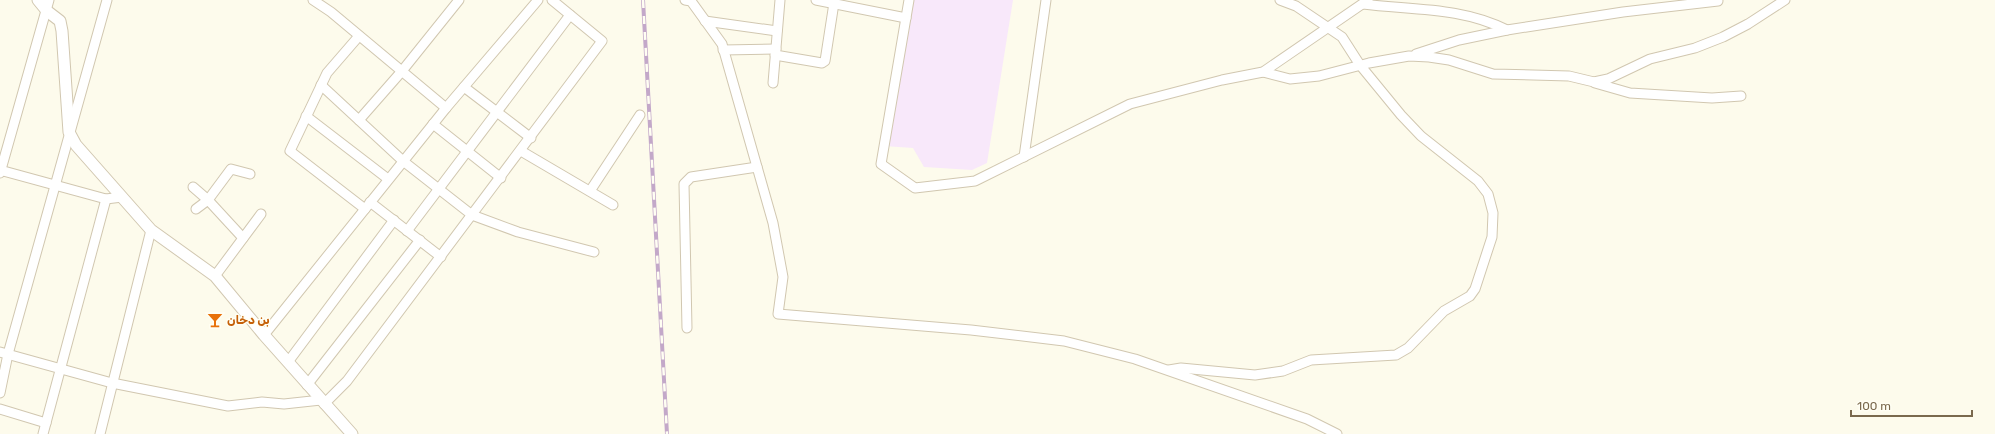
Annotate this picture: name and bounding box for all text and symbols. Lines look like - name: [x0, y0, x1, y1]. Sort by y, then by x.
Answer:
- bar icon: بن دخان: [206, 311, 224, 329]
- place label: بن دخان: [227, 313, 270, 327]
- scale bar: [1851, 392, 1972, 418]
- text: 100 m: [1857, 399, 1891, 413]

